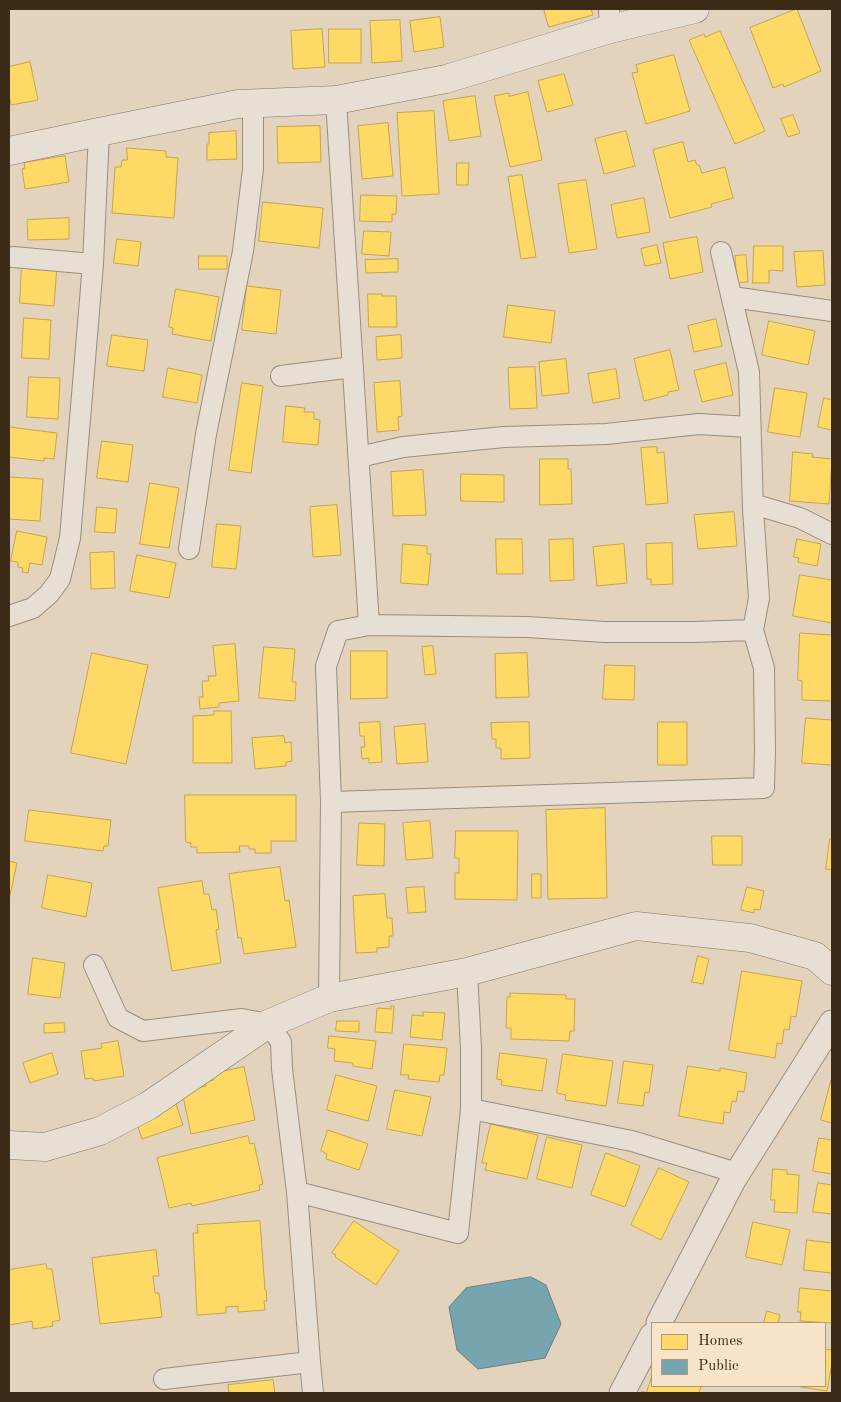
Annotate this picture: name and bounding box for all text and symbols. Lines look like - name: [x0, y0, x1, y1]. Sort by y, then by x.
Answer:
- legend: [651, 1322, 826, 1387]
- text: Homes: [698, 1334, 743, 1349]
- text: Public: [698, 1359, 739, 1374]

